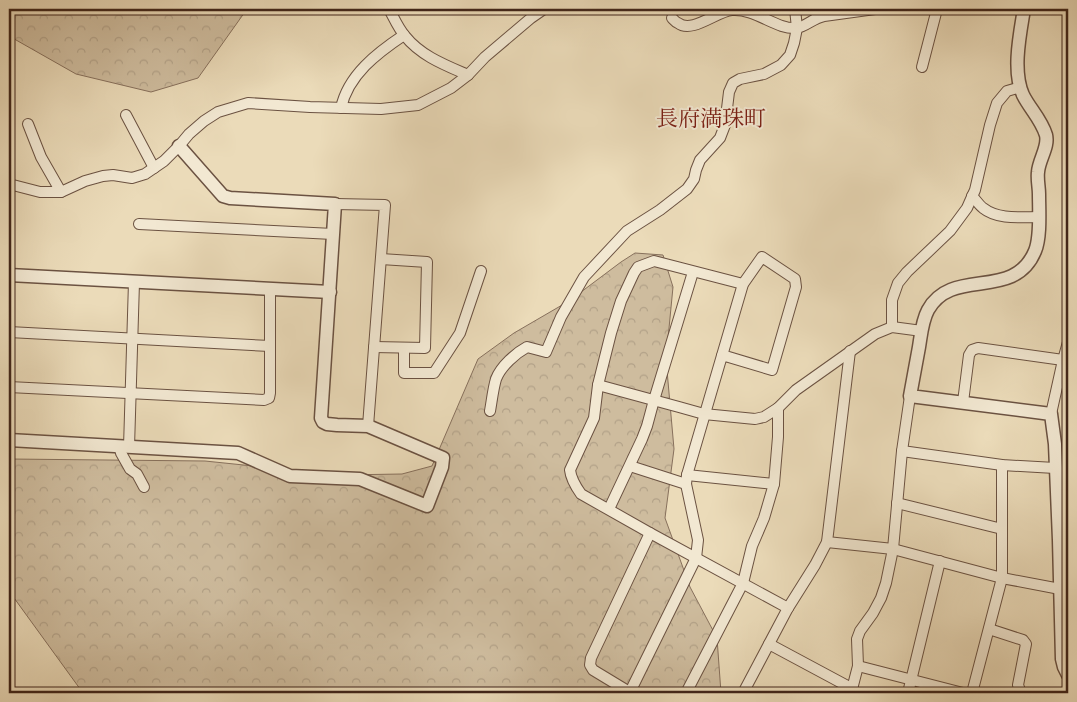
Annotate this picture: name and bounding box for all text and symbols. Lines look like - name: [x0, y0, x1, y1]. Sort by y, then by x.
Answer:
- district label: 長府満珠町: [656, 106, 766, 133]

